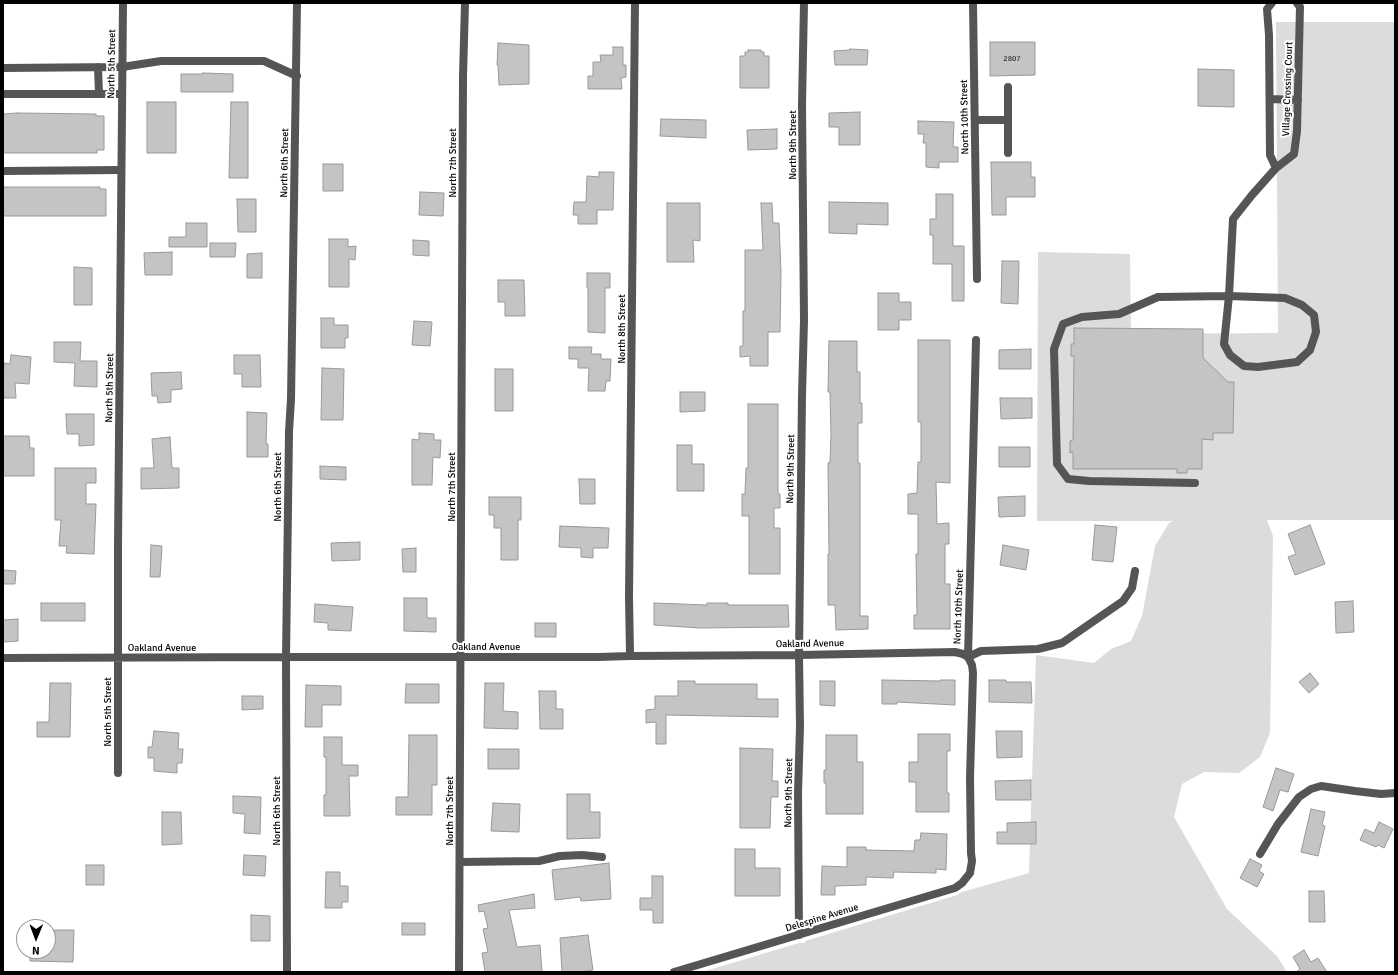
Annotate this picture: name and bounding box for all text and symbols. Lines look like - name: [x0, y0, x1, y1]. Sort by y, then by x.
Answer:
- street label: North 5th Street: [105, 29, 119, 99]
- street label: Village Crossing Court: [1280, 41, 1296, 137]
- house number: 2807: [1003, 54, 1021, 64]
- street label: North 10th Street: [958, 79, 972, 155]
- street label: North 9th Street: [787, 110, 799, 180]
- street label: North 6th Street: [278, 128, 292, 198]
- street label: North 7th Street: [447, 128, 459, 198]
- street label: North 8th Street: [616, 294, 628, 364]
- street label: North 5th Street: [103, 353, 117, 423]
- street label: North 9th Street: [784, 434, 798, 504]
- street label: North 6th Street: [272, 452, 284, 522]
- street label: North 7th Street: [446, 452, 458, 522]
- street label: North 10th Street: [952, 569, 966, 645]
- street label: Oakland Avenue: [776, 637, 844, 651]
- street label: Oakland Avenue: [452, 641, 520, 653]
- street label: Oakland Avenue: [128, 642, 196, 654]
- street label: North 5th Street: [102, 677, 114, 747]
- street label: North 9th Street: [782, 758, 796, 828]
- street label: North 6th Street: [271, 776, 283, 846]
- street label: North 7th Street: [444, 776, 456, 846]
- street label: Delespine Avenue: [784, 901, 860, 935]
- north arrow: [16, 919, 56, 959]
- text: N: [32, 944, 40, 957]

